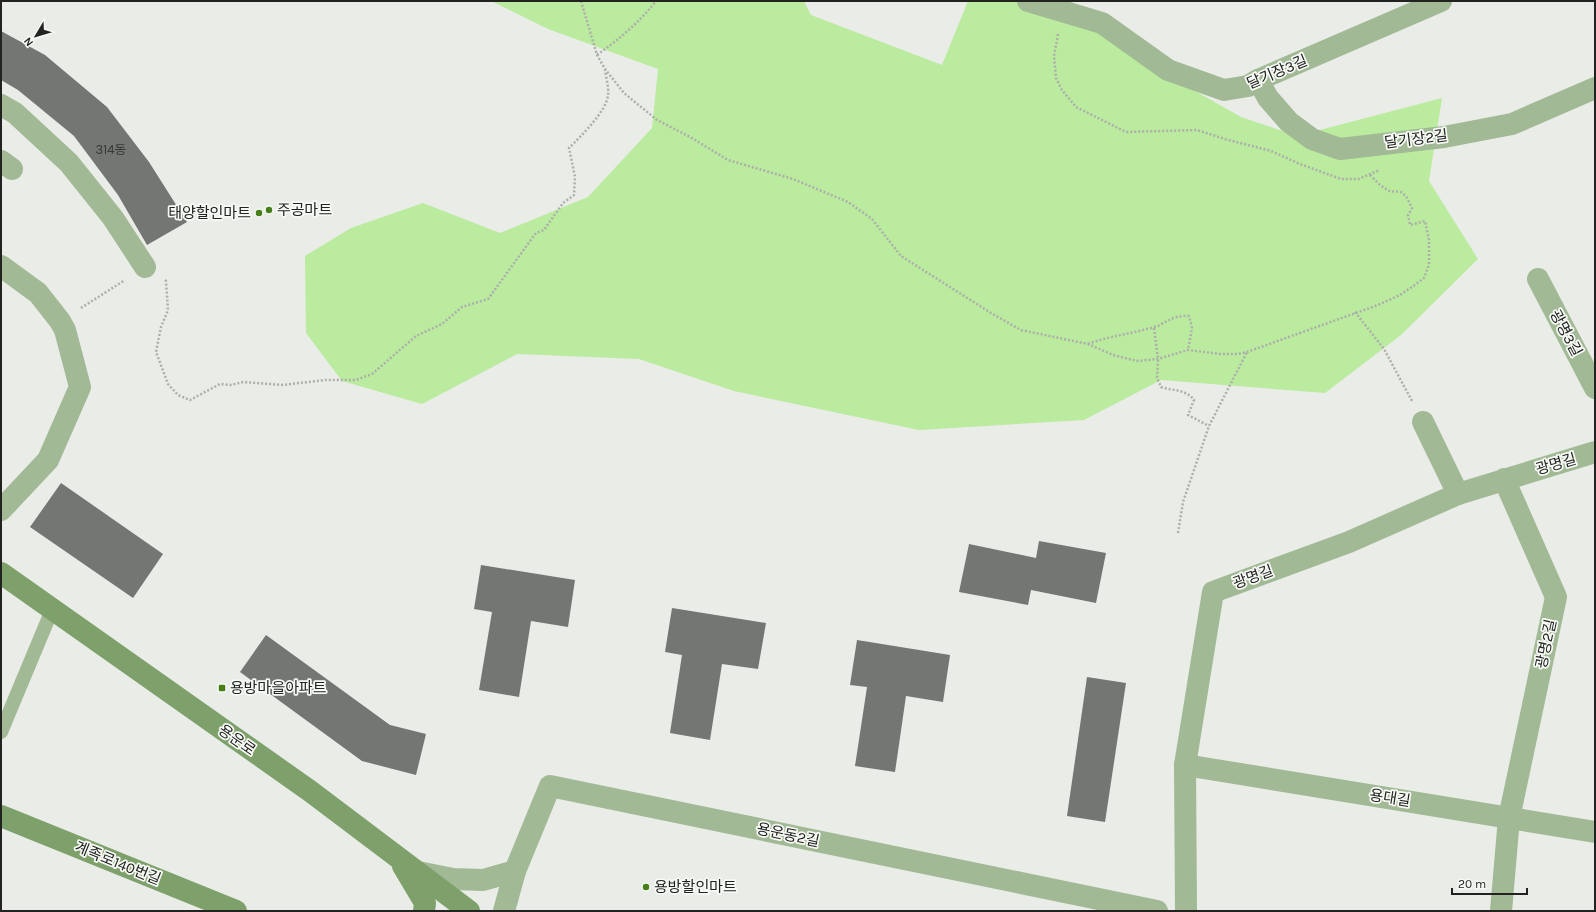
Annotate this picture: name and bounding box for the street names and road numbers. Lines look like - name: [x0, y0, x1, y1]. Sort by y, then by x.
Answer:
- street label: 달기장3길: [1244, 51, 1310, 93]
- street label: 달기장2길: [1383, 126, 1449, 152]
- street label: 광명3길: [1546, 307, 1586, 359]
- street label: 광명길: [1534, 450, 1578, 478]
- street label: 광명길: [1230, 561, 1276, 593]
- street label: 광명2길: [1532, 618, 1560, 670]
- street label: 용운로: [215, 721, 259, 759]
- street label: 용대길: [1368, 786, 1412, 810]
- street label: 용운동2길: [755, 820, 821, 850]
- street label: 계족로140번길: [72, 838, 164, 888]

